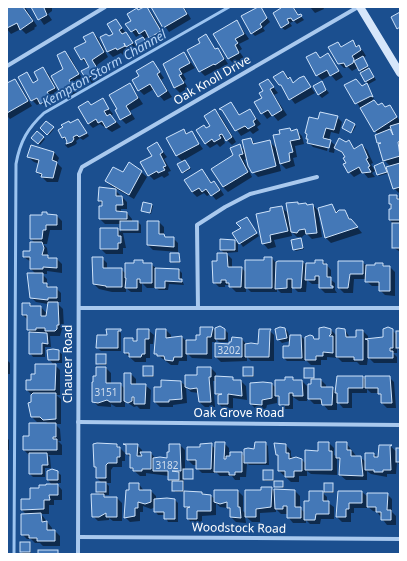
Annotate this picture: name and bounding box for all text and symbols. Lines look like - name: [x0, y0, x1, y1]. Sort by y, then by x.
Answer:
- water label: Kempton Storm Channel: [39, 25, 170, 111]
- street label: Oak Knoll Drive: [170, 50, 254, 109]
- street label: Chaucer Road: [59, 325, 76, 403]
- house number: 3202: [218, 343, 241, 357]
- house number: 3151: [95, 385, 117, 399]
- street label: Oak Grove Road: [194, 404, 284, 421]
- house number: 3182: [156, 458, 179, 472]
- street label: Woodstock Road: [192, 518, 286, 537]

